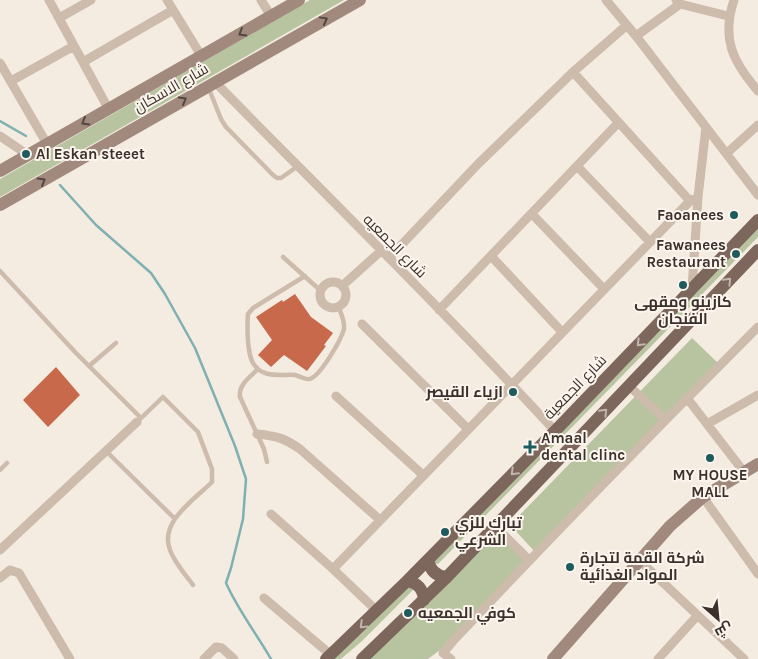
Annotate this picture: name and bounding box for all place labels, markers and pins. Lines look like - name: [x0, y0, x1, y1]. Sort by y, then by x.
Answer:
- place label: Al Eskan steeet: [36, 145, 145, 163]
- marker: Al Eskan steeet: [20, 148, 32, 160]
- place label: Faoanees: [657, 206, 724, 224]
- marker: Faoanees: [728, 209, 740, 221]
- place label: Fawanees Restaurant: [646, 236, 726, 271]
- marker: Fawanees Restaurant: [730, 248, 742, 260]
- marker: كازينو ومقهى الفنجان: [677, 279, 689, 291]
- place label: كازينو ومقهى الفنجان: [634, 293, 732, 328]
- place label: ازياء القيصر: [425, 383, 503, 401]
- marker: ازياء القيصر: [507, 386, 519, 398]
- place label: Amaal dental clinc: [541, 429, 625, 464]
- marker: Amaal dental clinc: [523, 440, 537, 454]
- marker: MY HOUSE MALL: [704, 452, 716, 464]
- place label: MY HOUSE MALL: [672, 466, 748, 501]
- place label: تبارك للزي الشرعي: [455, 514, 522, 552]
- marker: تبارك للزي الشرعي: [439, 526, 451, 538]
- place label: شركة القمة لتجارة المواد الغذائية: [580, 549, 705, 584]
- marker: شركة القمة لتجارة المواد الغذائية: [564, 561, 576, 573]
- place label: كوفي الجمعيه: [418, 604, 516, 625]
- marker: كوفي الجمعيه: [402, 607, 414, 619]

